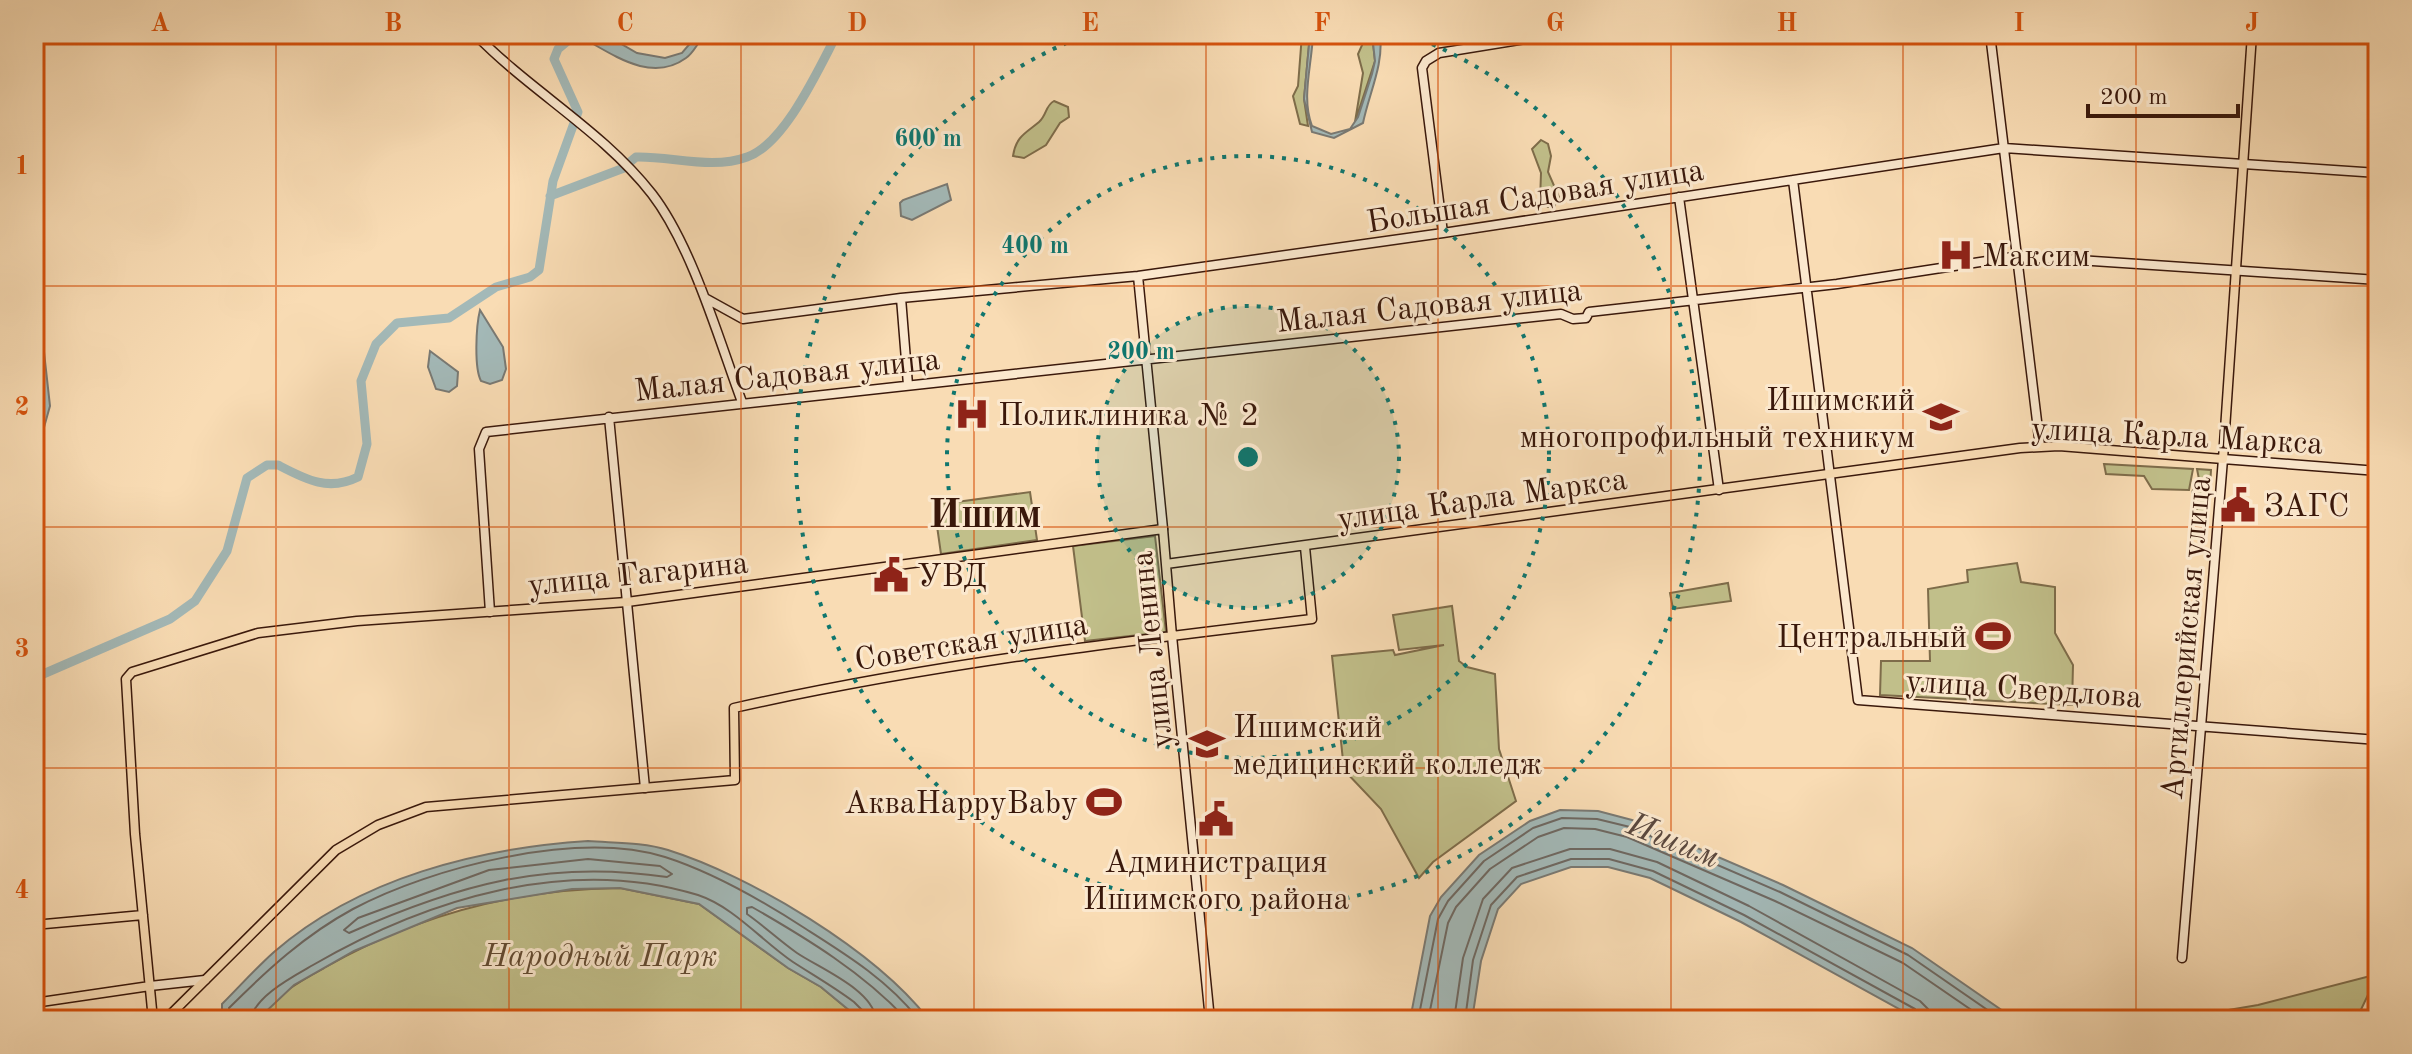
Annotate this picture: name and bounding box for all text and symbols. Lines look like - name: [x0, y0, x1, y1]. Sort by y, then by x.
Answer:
- text: A: [150, 11, 170, 37]
- text: B: [384, 11, 402, 37]
- text: C: [616, 11, 634, 37]
- text: D: [847, 11, 867, 37]
- text: E: [1081, 11, 1099, 37]
- text: F: [1313, 11, 1331, 37]
- text: G: [1546, 11, 1564, 37]
- text: H: [1776, 11, 1798, 37]
- text: I: [2013, 11, 2025, 37]
- text: J: [2245, 11, 2259, 37]
- scale bar: [2088, 68, 2238, 118]
- text: 200 m: [2100, 86, 2168, 110]
- text: 600 m: [894, 128, 962, 152]
- text: 1: [14, 154, 30, 180]
- street label: Большая Садовая улица: [1365, 155, 1707, 240]
- text: 400 m: [1001, 235, 1069, 259]
- hospital icon: Максим: [1937, 236, 1975, 274]
- place label: Максим: [1982, 242, 2090, 274]
- street label: Малая Садовая улица: [1275, 276, 1584, 340]
- text: 200 m: [1107, 341, 1175, 365]
- street label: Малая Садовая улица: [633, 345, 942, 409]
- place label: Ишимский многопрофильный техникум: [1520, 386, 1915, 455]
- text: 2: [14, 395, 30, 421]
- hospital icon: Поликлиника № 2: [953, 395, 991, 433]
- school or university icon: Ишимский многопрофильный техникум: [1922, 398, 1960, 436]
- place label: Поликлиника № 2: [998, 401, 1259, 433]
- street label: улица Карла Маркса: [2030, 414, 2324, 462]
- centre of rings: [1234, 443, 1262, 471]
- street label: улица Карла Маркса: [1335, 465, 1630, 537]
- street label: Артиллерийская улица: [2158, 475, 2218, 801]
- public building icon: ЗАГС: [2219, 486, 2257, 524]
- place label: ЗАГС: [2264, 492, 2349, 524]
- district label: Ишим: [928, 497, 1042, 537]
- street label: улица Гагарина: [526, 548, 750, 603]
- street label: улица Ленина: [1128, 549, 1180, 750]
- public building icon: УВД: [872, 556, 910, 594]
- place label: УВД: [917, 562, 987, 594]
- street label: Советская улица: [853, 610, 1091, 678]
- sports icon: Центральный: [1974, 617, 2012, 655]
- place label: Центральный: [1776, 623, 1967, 655]
- text: 3: [14, 637, 30, 663]
- street label: улица Свердлова: [1905, 667, 2143, 715]
- place label: Ишимский медицинский колледж: [1233, 713, 1542, 782]
- school or university icon: Ишимский медицинский колледж: [1188, 725, 1226, 763]
- sports icon: АкваHappyBaby: [1085, 783, 1123, 821]
- place label: АкваHappyBaby: [844, 789, 1078, 821]
- public building icon: Администрация Ишимского района: [1197, 800, 1235, 838]
- water label: Ишим: [1621, 808, 1724, 876]
- place label: Администрация Ишимского района: [1083, 848, 1349, 917]
- text: 4: [14, 878, 30, 904]
- park label: Народный Парк: [481, 942, 718, 974]

